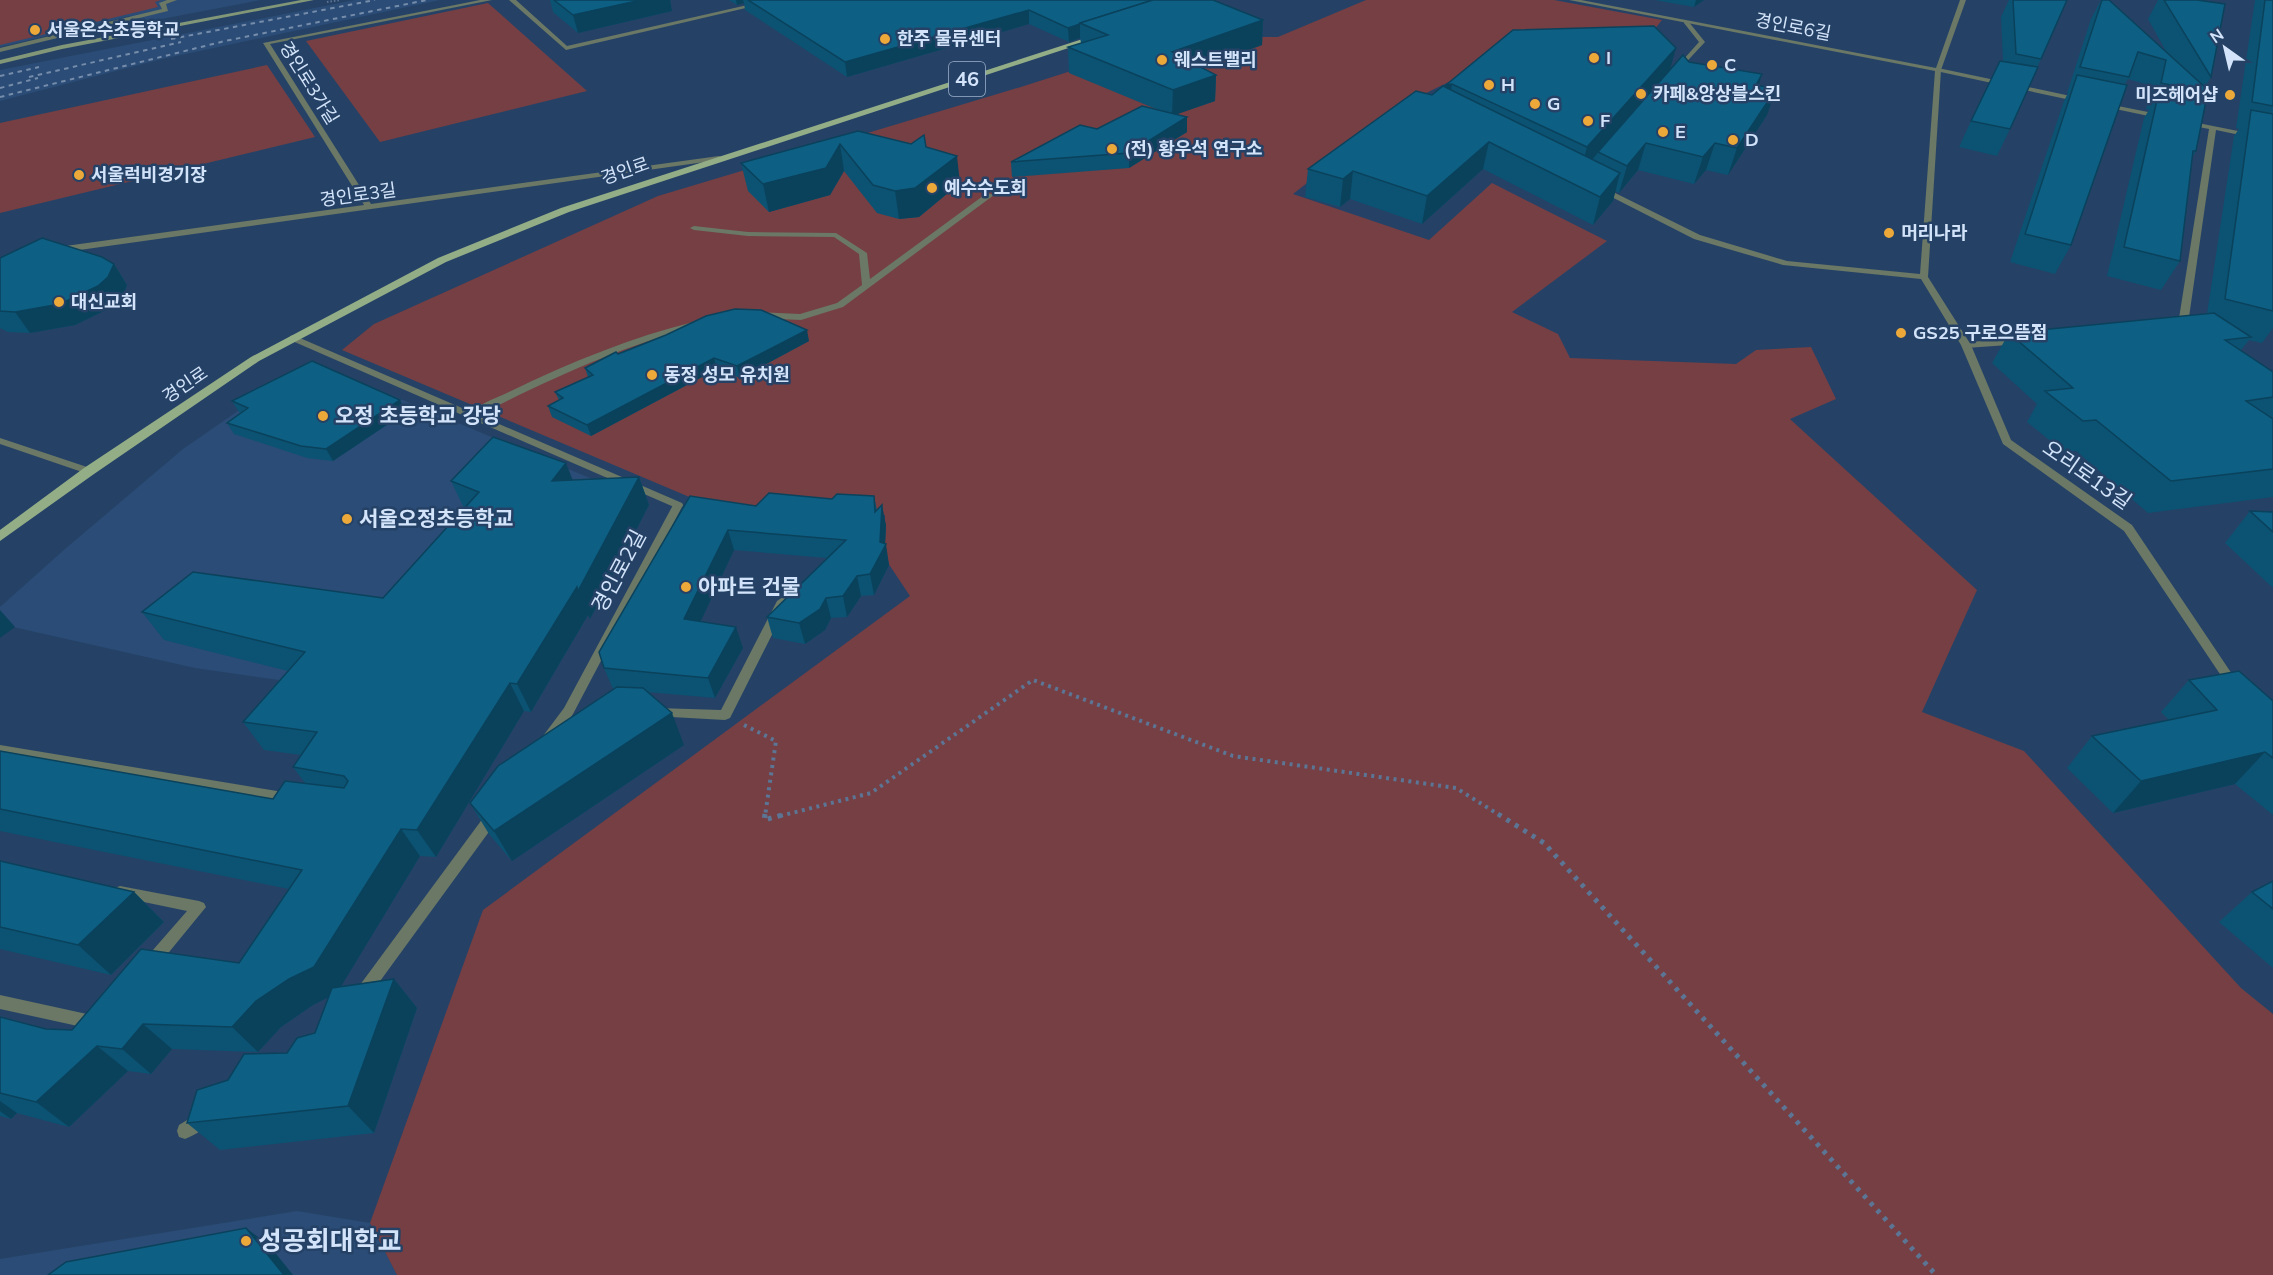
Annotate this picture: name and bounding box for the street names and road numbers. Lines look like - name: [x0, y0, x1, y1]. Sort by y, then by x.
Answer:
- street label: 경인로6길: [1753, 8, 1833, 45]
- street label: 경인로3가길: [275, 37, 344, 129]
- road number: 46: [949, 62, 985, 96]
- street label: 경인로: [598, 152, 652, 189]
- street label: 경인로3길: [318, 178, 398, 211]
- street label: 경인로: [158, 361, 212, 408]
- street label: 오리로13길: [2038, 434, 2137, 514]
- street label: 경인로2길: [586, 525, 651, 616]

